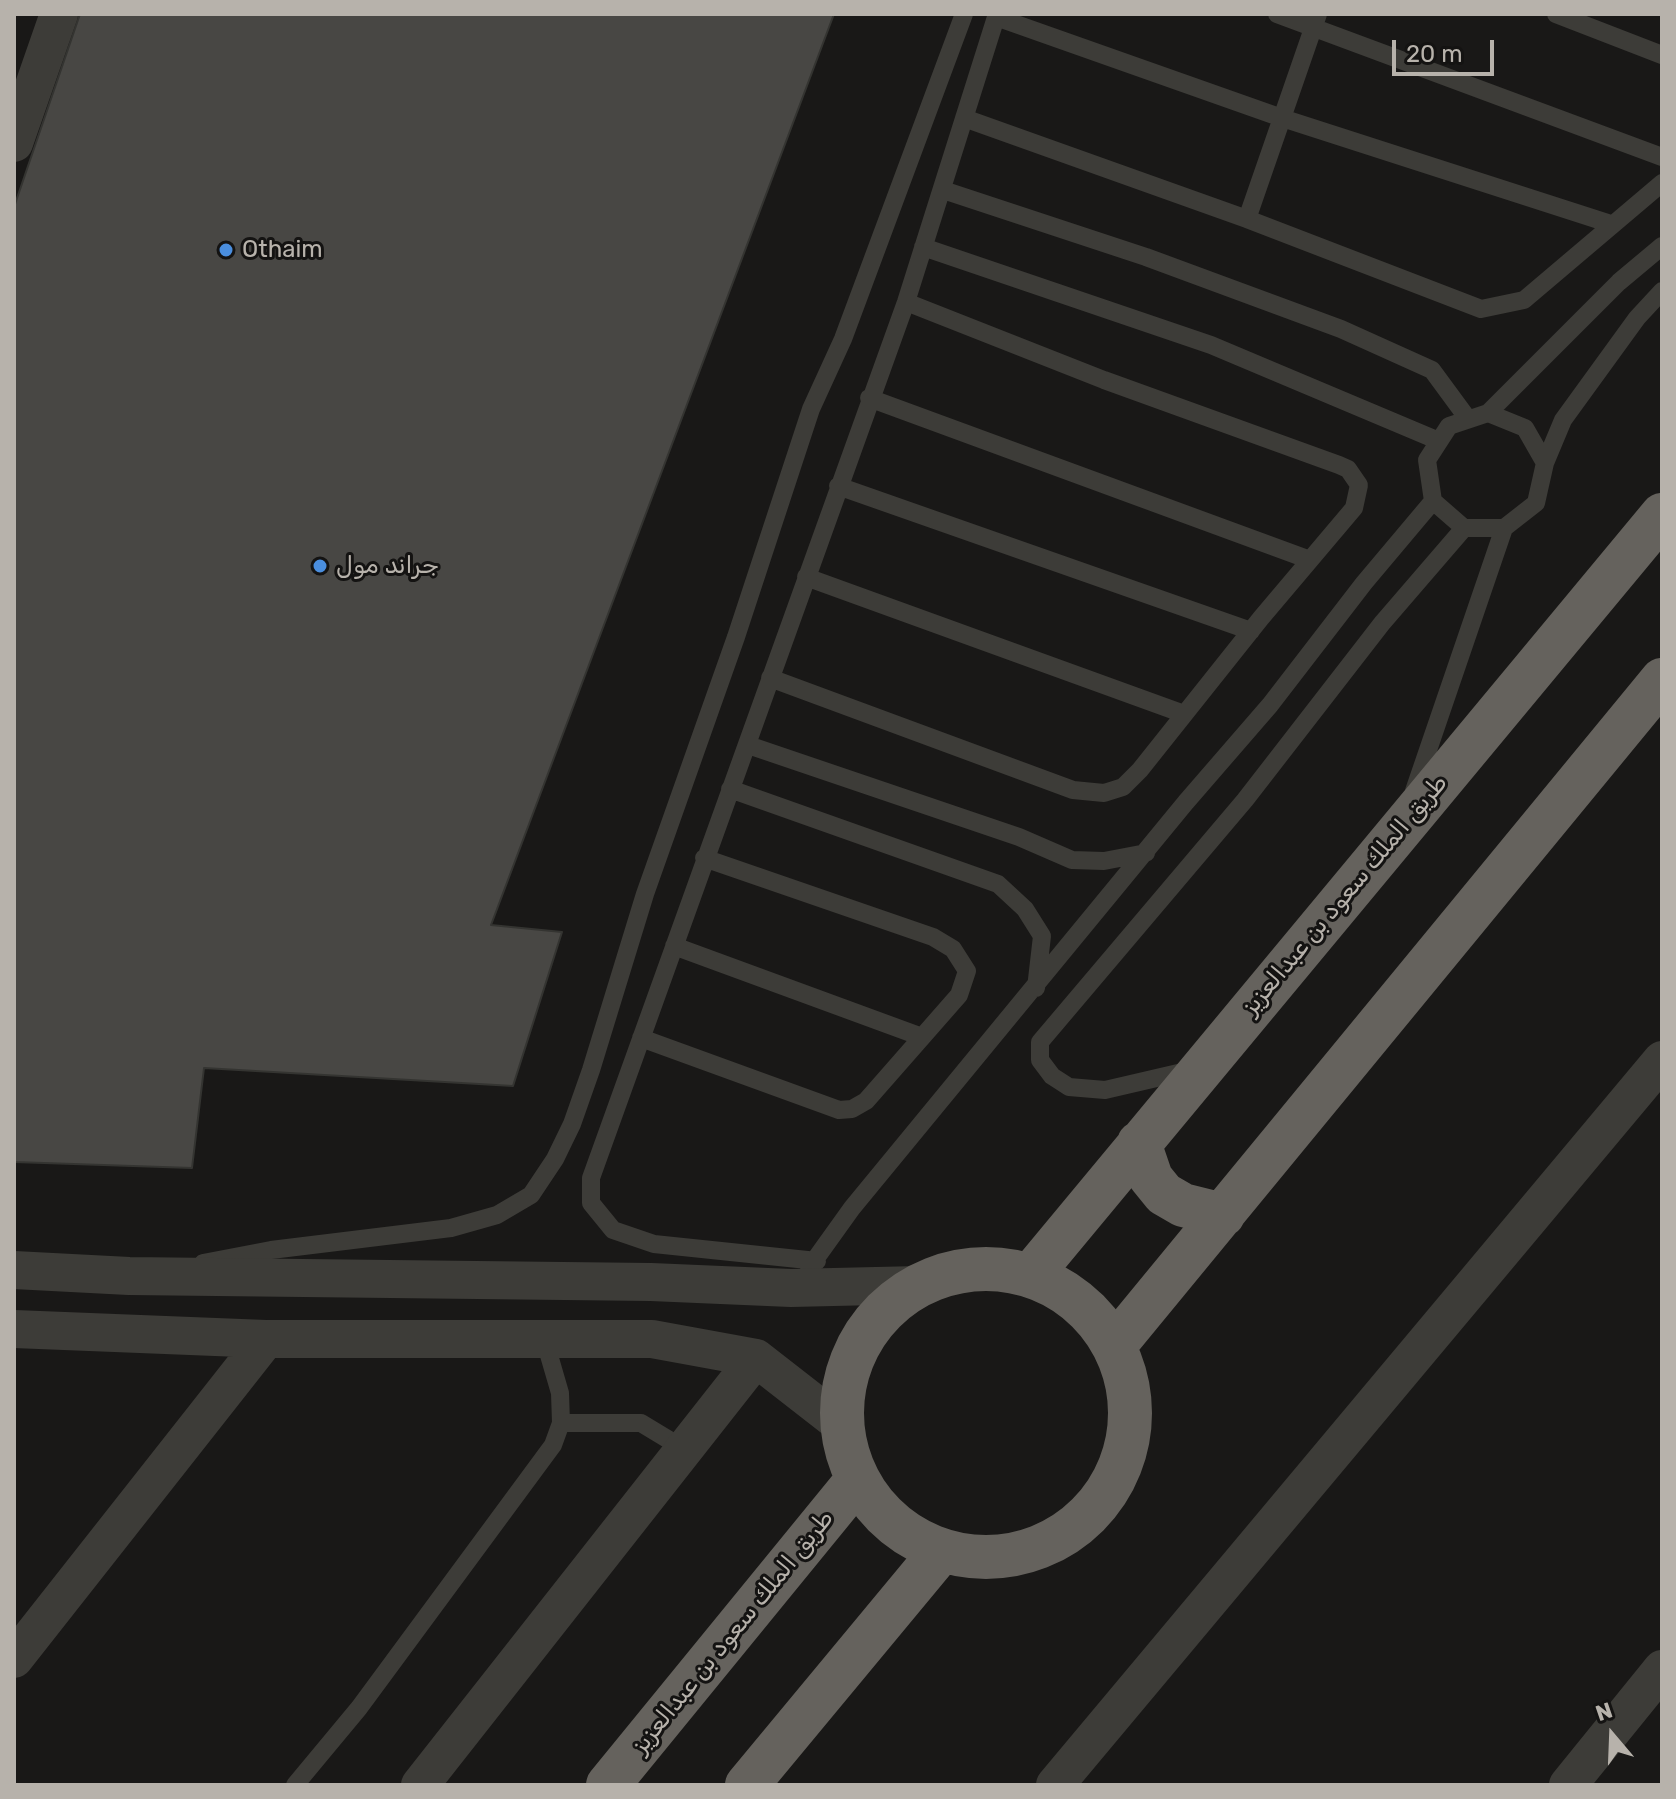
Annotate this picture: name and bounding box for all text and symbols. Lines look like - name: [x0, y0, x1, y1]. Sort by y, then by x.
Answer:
- scale bar: [1396, 24, 1498, 74]
- text: 20 m: [1406, 40, 1463, 68]
- place label: Othaim: [242, 236, 323, 264]
- marker: Othaim: [217, 241, 235, 259]
- place label: جراند مول: [336, 552, 439, 580]
- marker: جراند مول: [311, 557, 329, 575]
- street label: طريق الملك سعود بن عبدالعزيز: [1236, 769, 1454, 1021]
- street label: طريق الملك سعود بن عبدالعزيز: [626, 1505, 840, 1759]
- north arrow: [1572, 1695, 1652, 1775]
- text: N: [1592, 1696, 1616, 1727]

